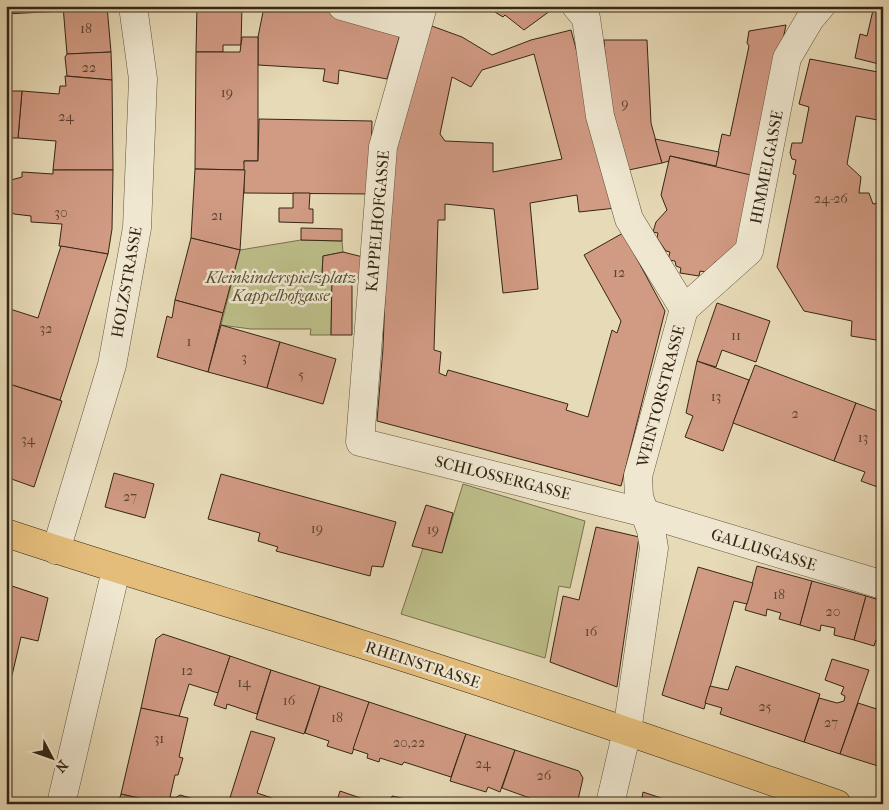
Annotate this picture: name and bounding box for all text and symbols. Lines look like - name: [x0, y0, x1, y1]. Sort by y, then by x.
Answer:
- house number: 18: [80, 20, 92, 37]
- house number: 22: [82, 59, 96, 76]
- house number: 19: [221, 84, 233, 101]
- house number: 9: [621, 95, 629, 112]
- house number: 24: [58, 108, 74, 125]
- street label: HIMMELGASSE: [746, 108, 787, 226]
- street label: KAPPELHOFGASSE: [362, 149, 393, 293]
- house number: 24-26: [814, 190, 848, 207]
- house number: 30: [54, 204, 68, 221]
- house number: 21: [211, 207, 223, 224]
- street label: HOLZSTRASSE: [107, 225, 146, 339]
- house number: 12: [613, 264, 625, 281]
- park label: Kleinkinderspielzplatz Kappelhofgasse: [205, 268, 356, 305]
- house number: 32: [40, 320, 52, 337]
- street label: WEINTORSTRASSE: [632, 323, 689, 470]
- house number: 11: [731, 327, 741, 344]
- house number: 1: [187, 333, 192, 350]
- house number: 3: [241, 349, 247, 366]
- house number: 5: [298, 366, 304, 383]
- house number: 13: [711, 388, 721, 405]
- house number: 2: [791, 405, 799, 422]
- house number: 13: [858, 429, 868, 446]
- house number: 34: [21, 431, 36, 448]
- street label: SCHLOSSERGASSE: [433, 451, 573, 504]
- house number: 27: [123, 488, 137, 505]
- house number: 19: [311, 520, 323, 537]
- house number: 19: [427, 521, 439, 538]
- street label: GALLUSGASSE: [709, 524, 819, 575]
- house number: 18: [773, 586, 785, 603]
- house number: 20: [826, 603, 840, 620]
- house number: 16: [585, 623, 598, 640]
- street label: RHEINSTRASSE: [363, 637, 483, 692]
- house number: 12: [181, 662, 193, 679]
- house number: 14: [237, 674, 251, 691]
- house number: 16: [283, 692, 296, 709]
- house number: 25: [758, 698, 772, 715]
- house number: 18: [331, 709, 343, 726]
- house number: 27: [824, 714, 838, 731]
- house number: 31: [154, 730, 164, 747]
- north arrow: [28, 732, 78, 782]
- house number: 20,22: [393, 734, 425, 751]
- house number: 24: [475, 755, 491, 772]
- text: N: [51, 757, 71, 776]
- house number: 26: [537, 767, 552, 784]

